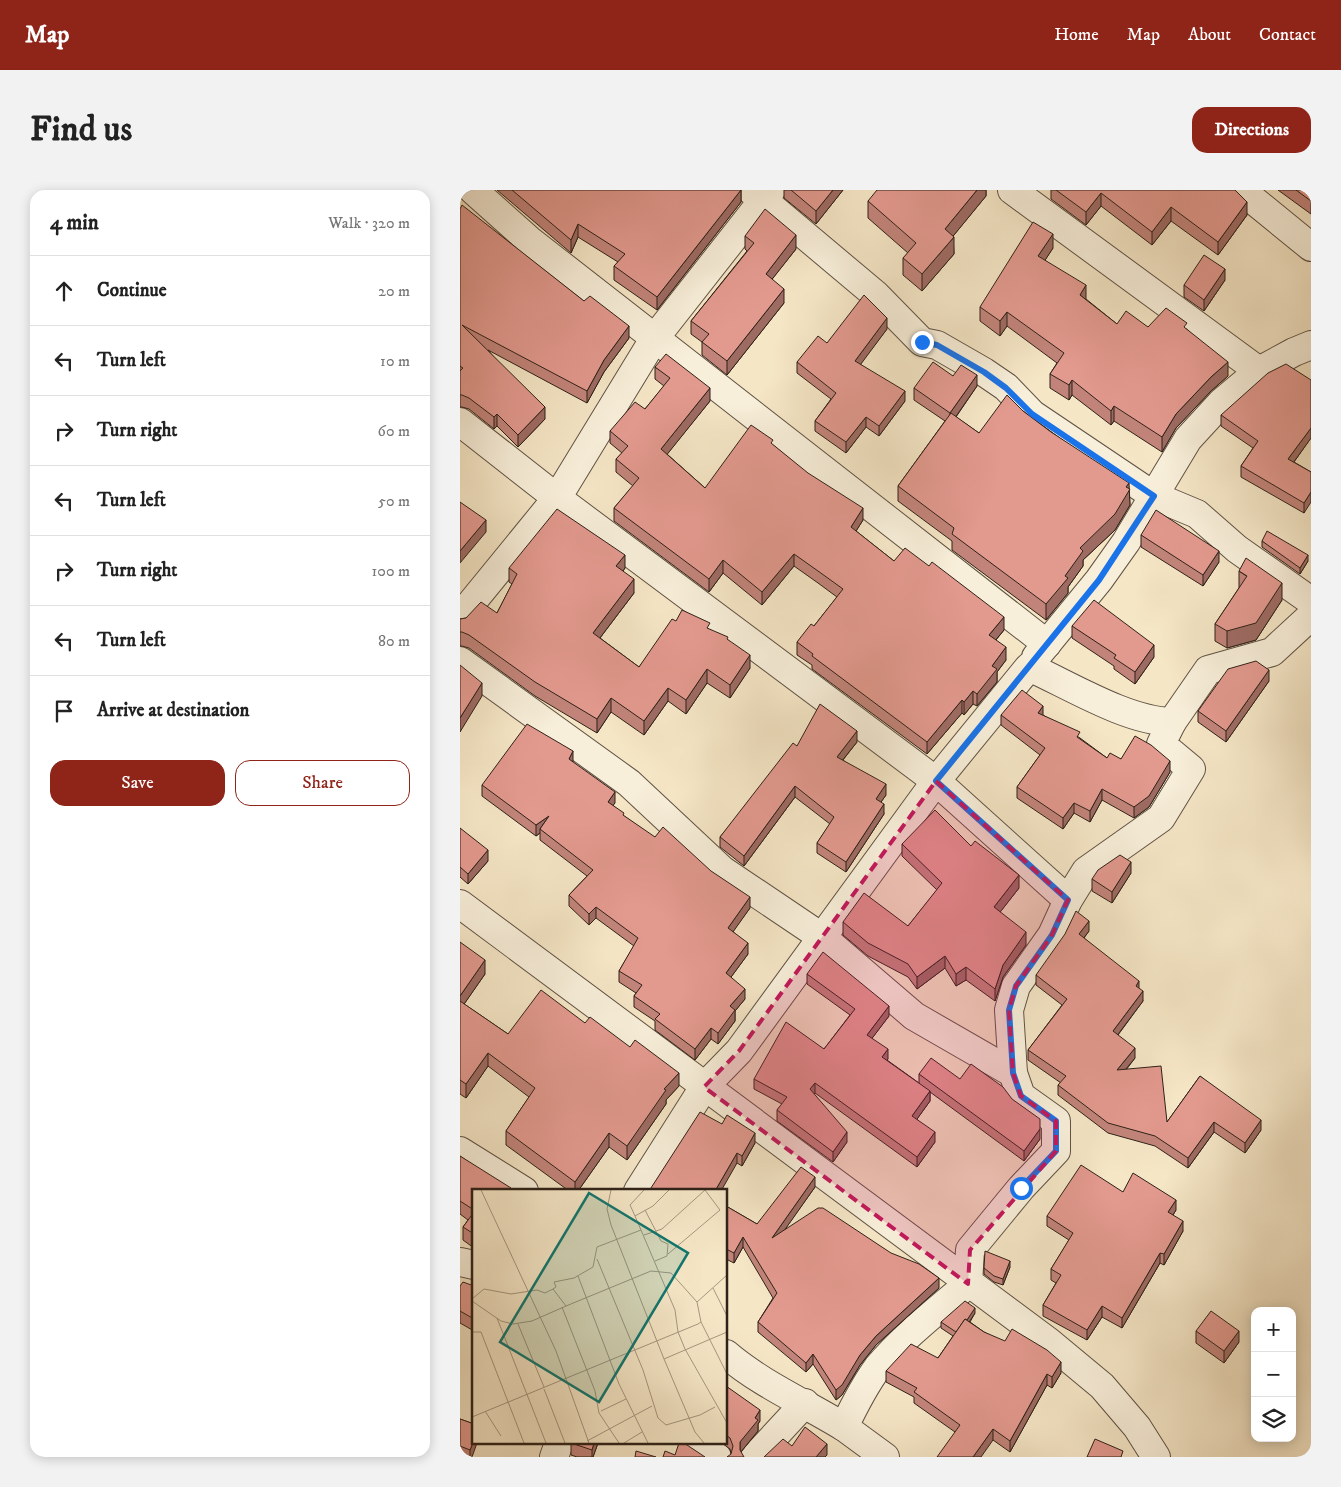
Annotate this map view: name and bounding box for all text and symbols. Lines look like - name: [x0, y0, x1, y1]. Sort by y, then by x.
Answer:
- text: Map: [25, 20, 69, 50]
- text: Home: [1054, 24, 1099, 46]
- text: Map: [1127, 24, 1160, 46]
- text: About: [1188, 24, 1231, 46]
- text: Contact: [1259, 24, 1316, 46]
- button: Directions: [1192, 107, 1311, 153]
- text: Find us: [30, 108, 132, 152]
- text: 4 min: [50, 210, 99, 236]
- text: Walk · 320 m: [328, 213, 410, 233]
- icon: ahead: [50, 277, 78, 305]
- text: Continue: [97, 279, 167, 302]
- text: 20 m: [378, 281, 410, 301]
- route end: [911, 331, 934, 354]
- icon: left: [50, 347, 78, 375]
- text: Turn left: [97, 349, 166, 372]
- text: 10 m: [380, 351, 410, 371]
- icon: right: [50, 417, 78, 445]
- text: Turn right: [97, 419, 177, 442]
- text: 60 m: [378, 421, 410, 441]
- icon: left: [50, 487, 78, 515]
- text: Turn left: [97, 489, 166, 512]
- text: 50 m: [378, 491, 410, 511]
- icon: right: [50, 557, 78, 585]
- text: Turn right: [97, 559, 177, 582]
- text: 100 m: [372, 561, 410, 581]
- icon: left: [50, 627, 78, 655]
- text: Turn left: [97, 629, 166, 652]
- text: 80 m: [378, 631, 410, 651]
- icon: arrive: [50, 697, 78, 725]
- text: Arrive at destination: [97, 699, 249, 722]
- button: Save: [50, 760, 225, 806]
- button: Share: [235, 760, 410, 806]
- route start: [1010, 1177, 1033, 1200]
- inset map: [472, 1189, 728, 1444]
- map controls: [1251, 1307, 1296, 1442]
- button: +: [1251, 1307, 1296, 1352]
- button: −: [1251, 1352, 1296, 1397]
- button: layers: [1251, 1397, 1296, 1442]

